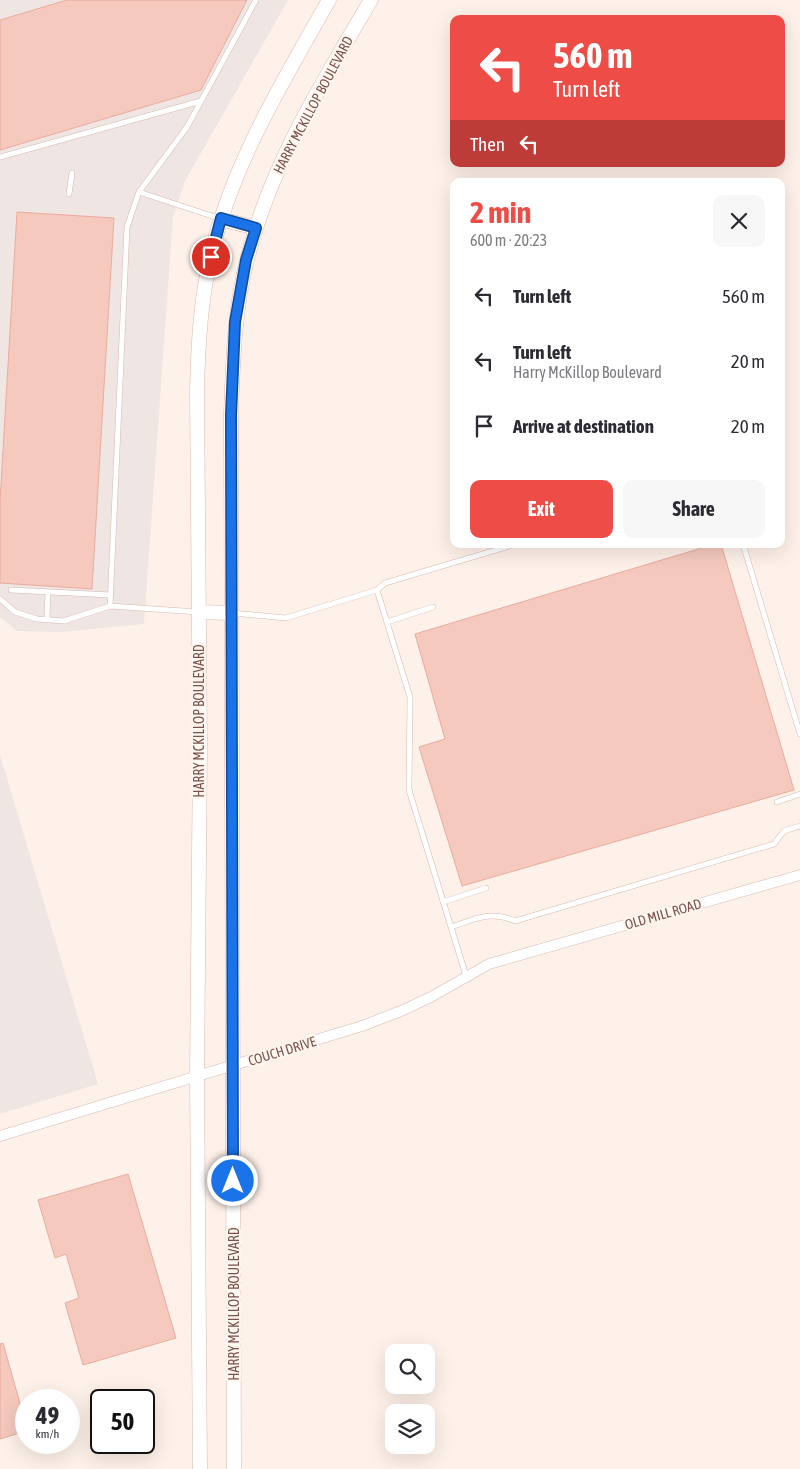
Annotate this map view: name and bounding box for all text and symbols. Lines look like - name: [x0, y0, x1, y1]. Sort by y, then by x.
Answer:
- street label: HARRY MCKILLOP BOULEVARD: [270, 33, 356, 176]
- icon: left: [470, 35, 535, 100]
- text: 560 m: [553, 35, 632, 75]
- text: Turn left: [553, 76, 620, 102]
- icon: left: [515, 130, 543, 158]
- text: Then: [470, 133, 505, 155]
- text: 2 min: [470, 195, 531, 229]
- button: close: [713, 195, 765, 247]
- text: 600 m · 20:23: [470, 231, 547, 249]
- pin: [190, 236, 232, 278]
- icon: arrive: [197, 243, 225, 271]
- icon: left: [470, 282, 498, 310]
- text: Turn left: [513, 285, 571, 307]
- text: 560 m: [722, 285, 765, 307]
- text: Turn left: [513, 341, 571, 363]
- icon: left: [470, 347, 498, 375]
- text: 20 m: [731, 350, 765, 372]
- text: Harry McKillop Boulevard: [513, 363, 662, 381]
- icon: arrive: [470, 412, 498, 440]
- text: Arrive at destination: [513, 415, 654, 437]
- text: 20 m: [731, 415, 765, 437]
- button: Exit: [470, 480, 613, 538]
- button: Share: [623, 480, 765, 538]
- street label: HARRY MCKILLOP BOULEVARD: [191, 644, 207, 798]
- street label: OLD MILL ROAD: [623, 895, 703, 933]
- street label: COUCH DRIVE: [246, 1033, 318, 1069]
- position arrow: [206, 1154, 258, 1206]
- street label: HARRY MCKILLOP BOULEVARD: [226, 1227, 242, 1381]
- map controls: [385, 1344, 435, 1454]
- button: search: [385, 1344, 435, 1394]
- speed limit sign: 50: [90, 1389, 155, 1454]
- text: 49: [36, 1401, 59, 1429]
- button: layers: [385, 1404, 435, 1454]
- text: km/h: [36, 1427, 59, 1441]

